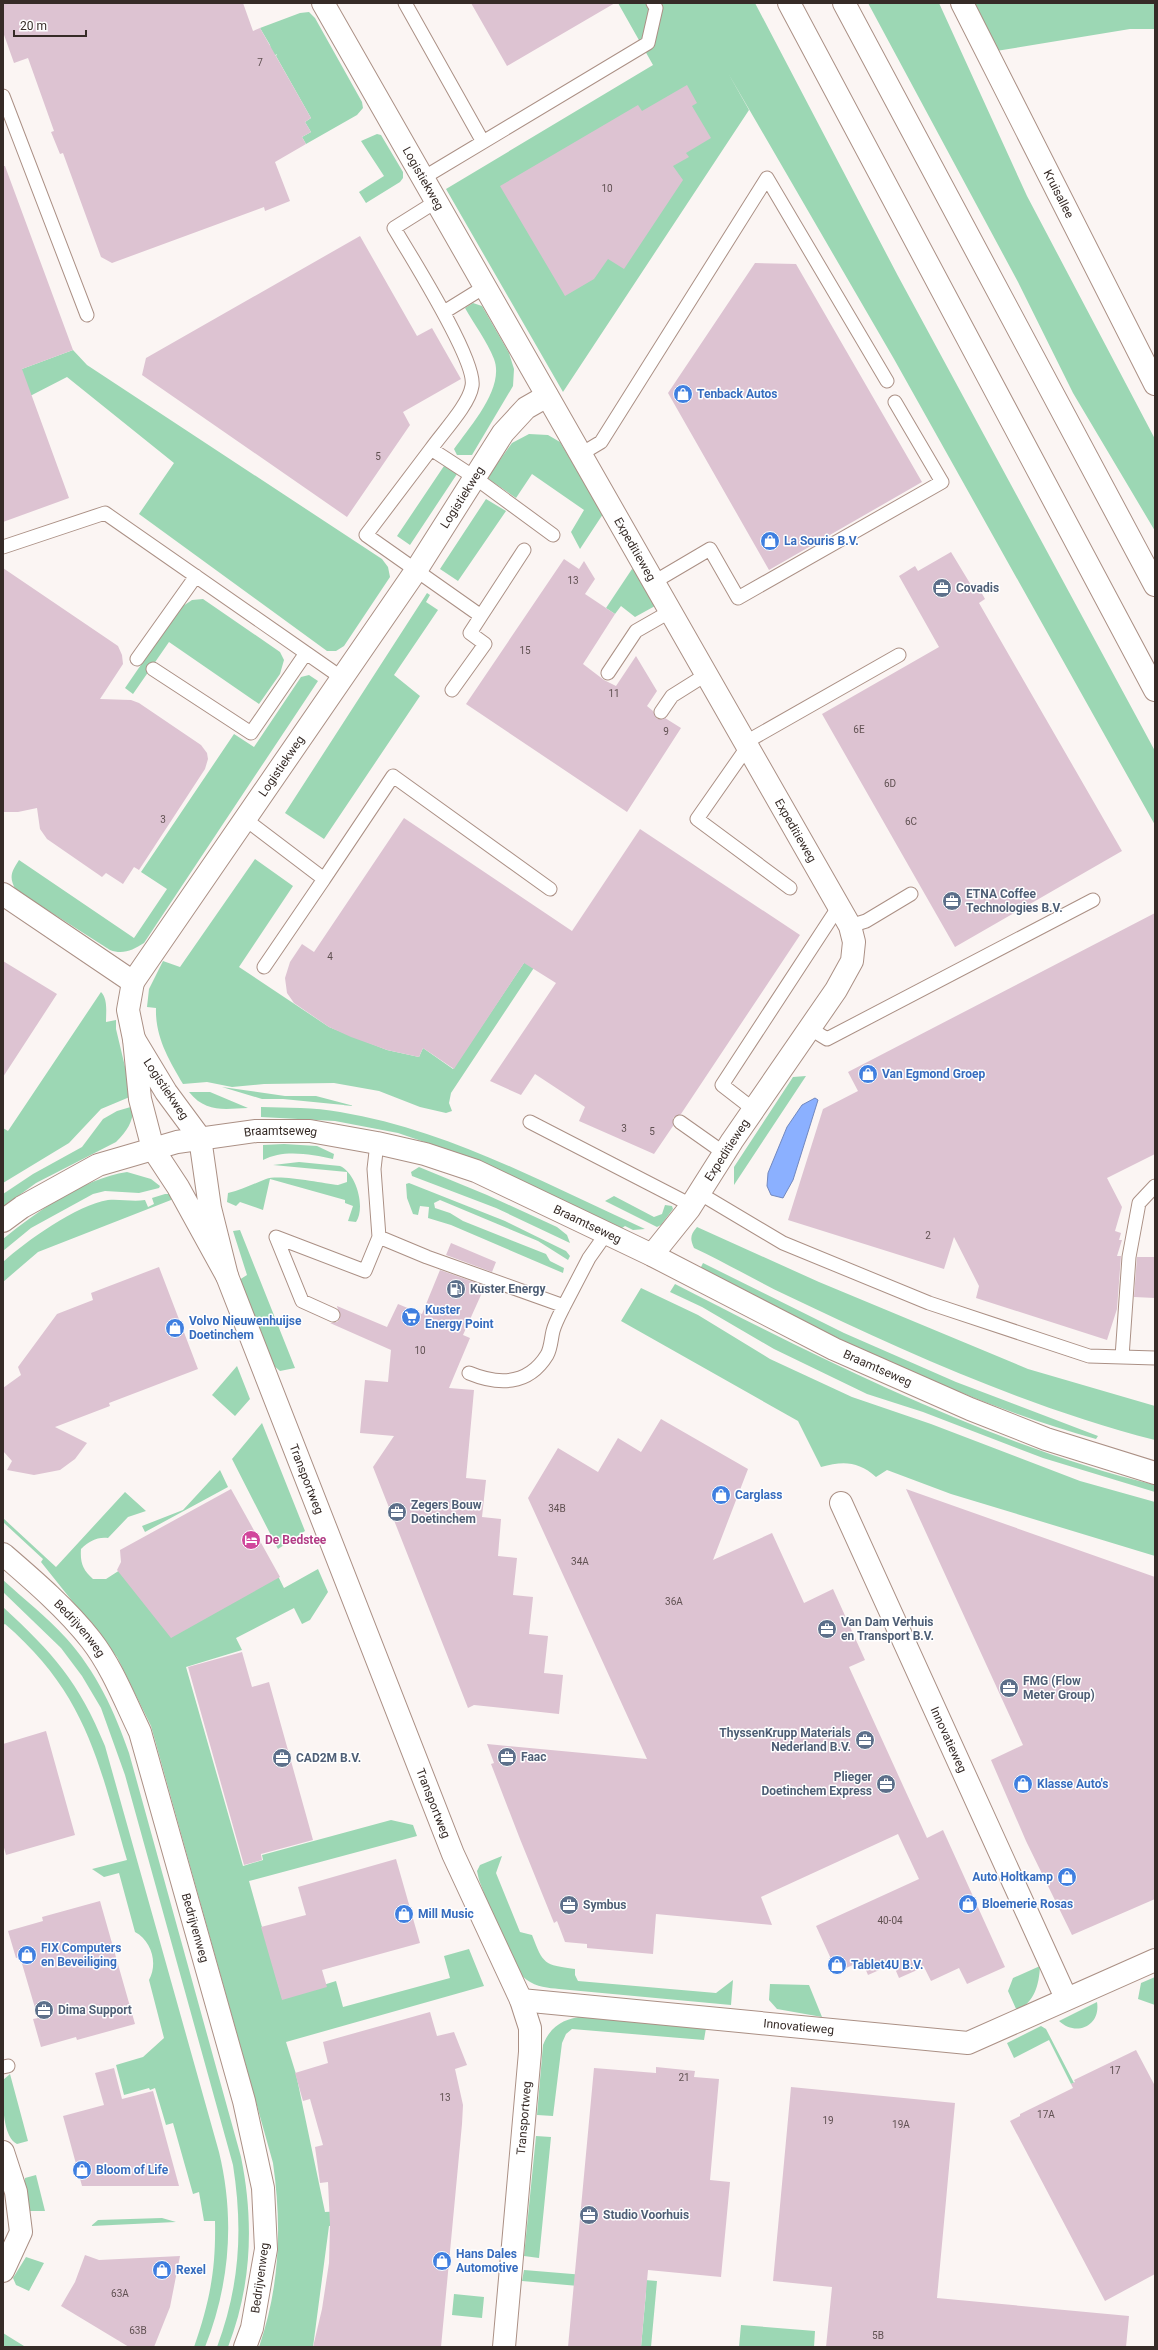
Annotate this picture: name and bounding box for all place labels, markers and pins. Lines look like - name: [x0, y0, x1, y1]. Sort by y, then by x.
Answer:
- shop icon: Tenback Autos: [672, 383, 694, 405]
- place label: Tenback Autos: [697, 387, 777, 401]
- shop icon: La Souris B.V.: [759, 530, 781, 552]
- place label: La Souris B.V.: [784, 534, 859, 548]
- office icon: Covadis: [931, 577, 953, 599]
- place label: Covadis: [956, 581, 999, 595]
- place label: ETNA Coffee Technologies B.V.: [966, 887, 1063, 915]
- office icon: ETNA Coffee Technologies B.V.: [941, 890, 963, 912]
- shop icon: Van Egmond Groep: [857, 1063, 879, 1085]
- place label: Van Egmond Groep: [882, 1067, 985, 1081]
- fuel station icon: Kuster Energy: [445, 1278, 467, 1300]
- place label: Kuster Energy: [470, 1282, 546, 1296]
- place label: Kuster Energy Point: [425, 1303, 494, 1331]
- supermarket icon: Kuster Energy Point: [400, 1306, 422, 1328]
- place label: Volvo Nieuwenhuijse Doetinchem: [189, 1314, 302, 1342]
- shop icon: Volvo Nieuwenhuijse Doetinchem: [164, 1317, 186, 1339]
- shop icon: Carglass: [710, 1484, 732, 1506]
- place label: Carglass: [735, 1488, 782, 1502]
- place label: Zegers Bouw Doetinchem: [411, 1498, 482, 1526]
- office icon: Zegers Bouw Doetinchem: [386, 1501, 408, 1523]
- hotel icon: De Bedstee: [240, 1529, 262, 1551]
- place label: De Bedstee: [265, 1533, 327, 1547]
- place label: Van Dam Verhuis en Transport B.V.: [841, 1615, 934, 1643]
- office icon: Van Dam Verhuis en Transport B.V.: [816, 1618, 838, 1640]
- place label: FMG (Flow Meter Group): [1023, 1674, 1095, 1702]
- office icon: FMG (Flow Meter Group): [998, 1677, 1020, 1699]
- place label: ThyssenKrupp Materials Nederland B.V.: [719, 1726, 851, 1754]
- office icon: ThyssenKrupp Materials Nederland B.V.: [854, 1729, 876, 1751]
- office icon: Faac: [496, 1746, 518, 1768]
- office icon: CAD2M B.V.: [271, 1747, 293, 1769]
- place label: Faac: [521, 1750, 546, 1764]
- place label: CAD2M B.V.: [296, 1751, 361, 1765]
- place label: Plieger Doetinchem Express: [761, 1770, 873, 1798]
- office icon: Plieger Doetinchem Express: [875, 1773, 897, 1795]
- shop icon: Klasse Auto's: [1012, 1773, 1034, 1795]
- place label: Klasse Auto's: [1037, 1777, 1108, 1791]
- shop icon: Auto Holtkamp: [1056, 1866, 1078, 1888]
- place label: Auto Holtkamp: [972, 1870, 1053, 1884]
- shop icon: Bloemerie Rosas: [957, 1893, 979, 1915]
- office icon: Symbus: [558, 1894, 580, 1916]
- place label: Bloemerie Rosas: [982, 1897, 1073, 1911]
- place label: Symbus: [583, 1898, 626, 1912]
- shop icon: Mill Music: [393, 1903, 415, 1925]
- place label: Mill Music: [418, 1907, 474, 1921]
- place label: FIX Computers en Beveiliging: [41, 1941, 121, 1969]
- shop icon: FIX Computers en Beveiliging: [16, 1944, 38, 1966]
- shop icon: Tablet4U B.V.: [826, 1954, 848, 1976]
- place label: Tablet4U B.V.: [851, 1958, 923, 1972]
- office icon: Dima Support: [33, 1999, 55, 2021]
- place label: Dima Support: [58, 2003, 132, 2017]
- shop icon: Bloom of Life: [71, 2159, 93, 2181]
- place label: Bloom of Life: [96, 2163, 169, 2177]
- office icon: Studio Voorhuis: [578, 2204, 600, 2226]
- place label: Studio Voorhuis: [603, 2208, 689, 2222]
- place label: Hans Dales Automotive: [456, 2247, 519, 2275]
- shop icon: Hans Dales Automotive: [431, 2250, 453, 2272]
- shop icon: Rexel: [151, 2259, 173, 2281]
- place label: Rexel: [176, 2263, 206, 2277]

